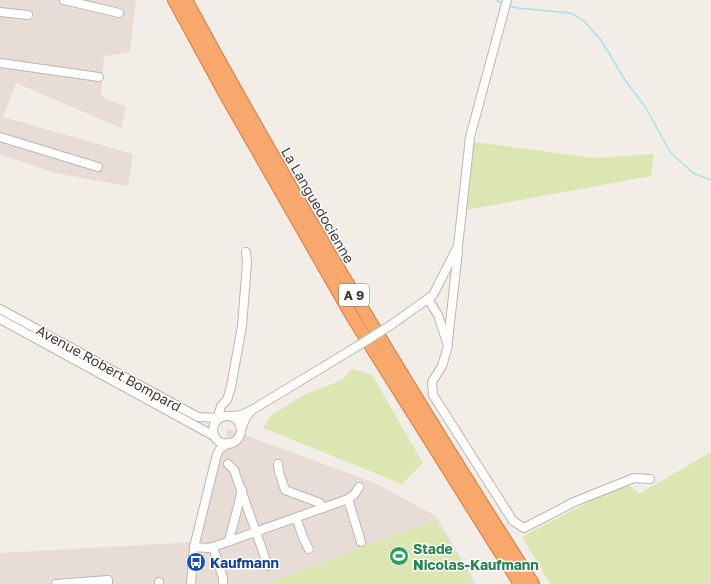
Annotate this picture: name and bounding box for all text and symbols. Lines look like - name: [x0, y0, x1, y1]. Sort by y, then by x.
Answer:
- street label: La Languedocienne: [278, 144, 358, 266]
- road number: A 9: [339, 284, 369, 306]
- street label: Avenue Robert Bompard: [34, 321, 184, 415]
- place label: Stade Nicolas-Kaufmann: [413, 540, 539, 573]
- sports icon: Stade Nicolas-Kaufmann: [388, 545, 410, 567]
- bus stop icon: Kaufmann: [185, 551, 207, 573]
- place label: Kaufmann: [210, 554, 279, 571]

